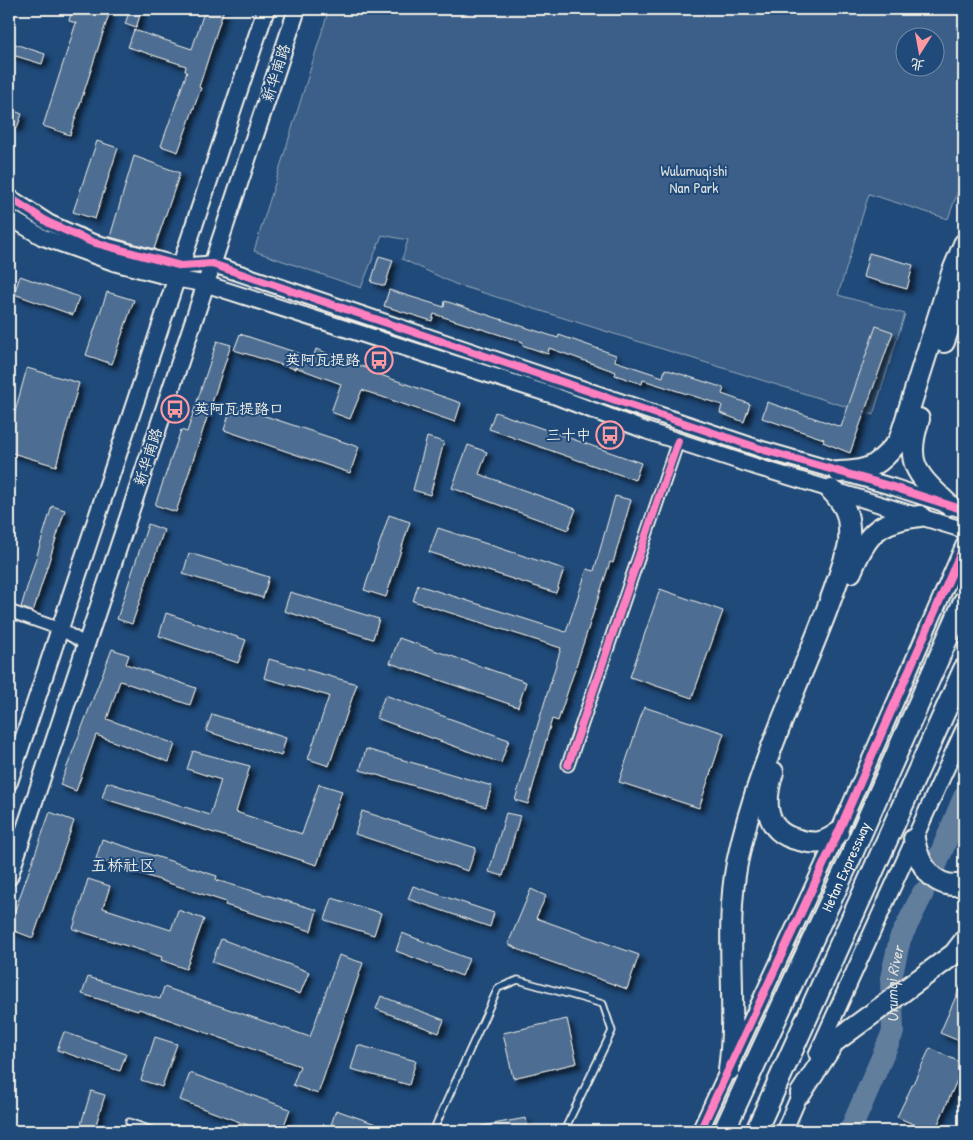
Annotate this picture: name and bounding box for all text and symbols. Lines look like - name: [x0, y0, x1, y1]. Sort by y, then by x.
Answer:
- north arrow: [896, 28, 946, 78]
- street label: 新华南路: [256, 41, 295, 105]
- text: 北: [909, 55, 926, 76]
- park label: Wulumuqishi Nan Park: [660, 160, 728, 198]
- bus stop icon: 英阿瓦提路: [364, 345, 394, 375]
- place label: 英阿瓦提路: [285, 349, 360, 370]
- bus stop icon: 英阿瓦提路口: [160, 394, 190, 424]
- place label: 英阿瓦提路口: [194, 398, 284, 419]
- bus stop icon: 三十中: [595, 420, 625, 450]
- place label: 三十中: [546, 424, 591, 445]
- street label: 新华南路: [128, 425, 167, 489]
- street label: Hetan Expressway: [816, 818, 875, 915]
- district label: 五桥社区: [91, 854, 155, 876]
- water label: Urumqi River: [880, 942, 909, 1023]

